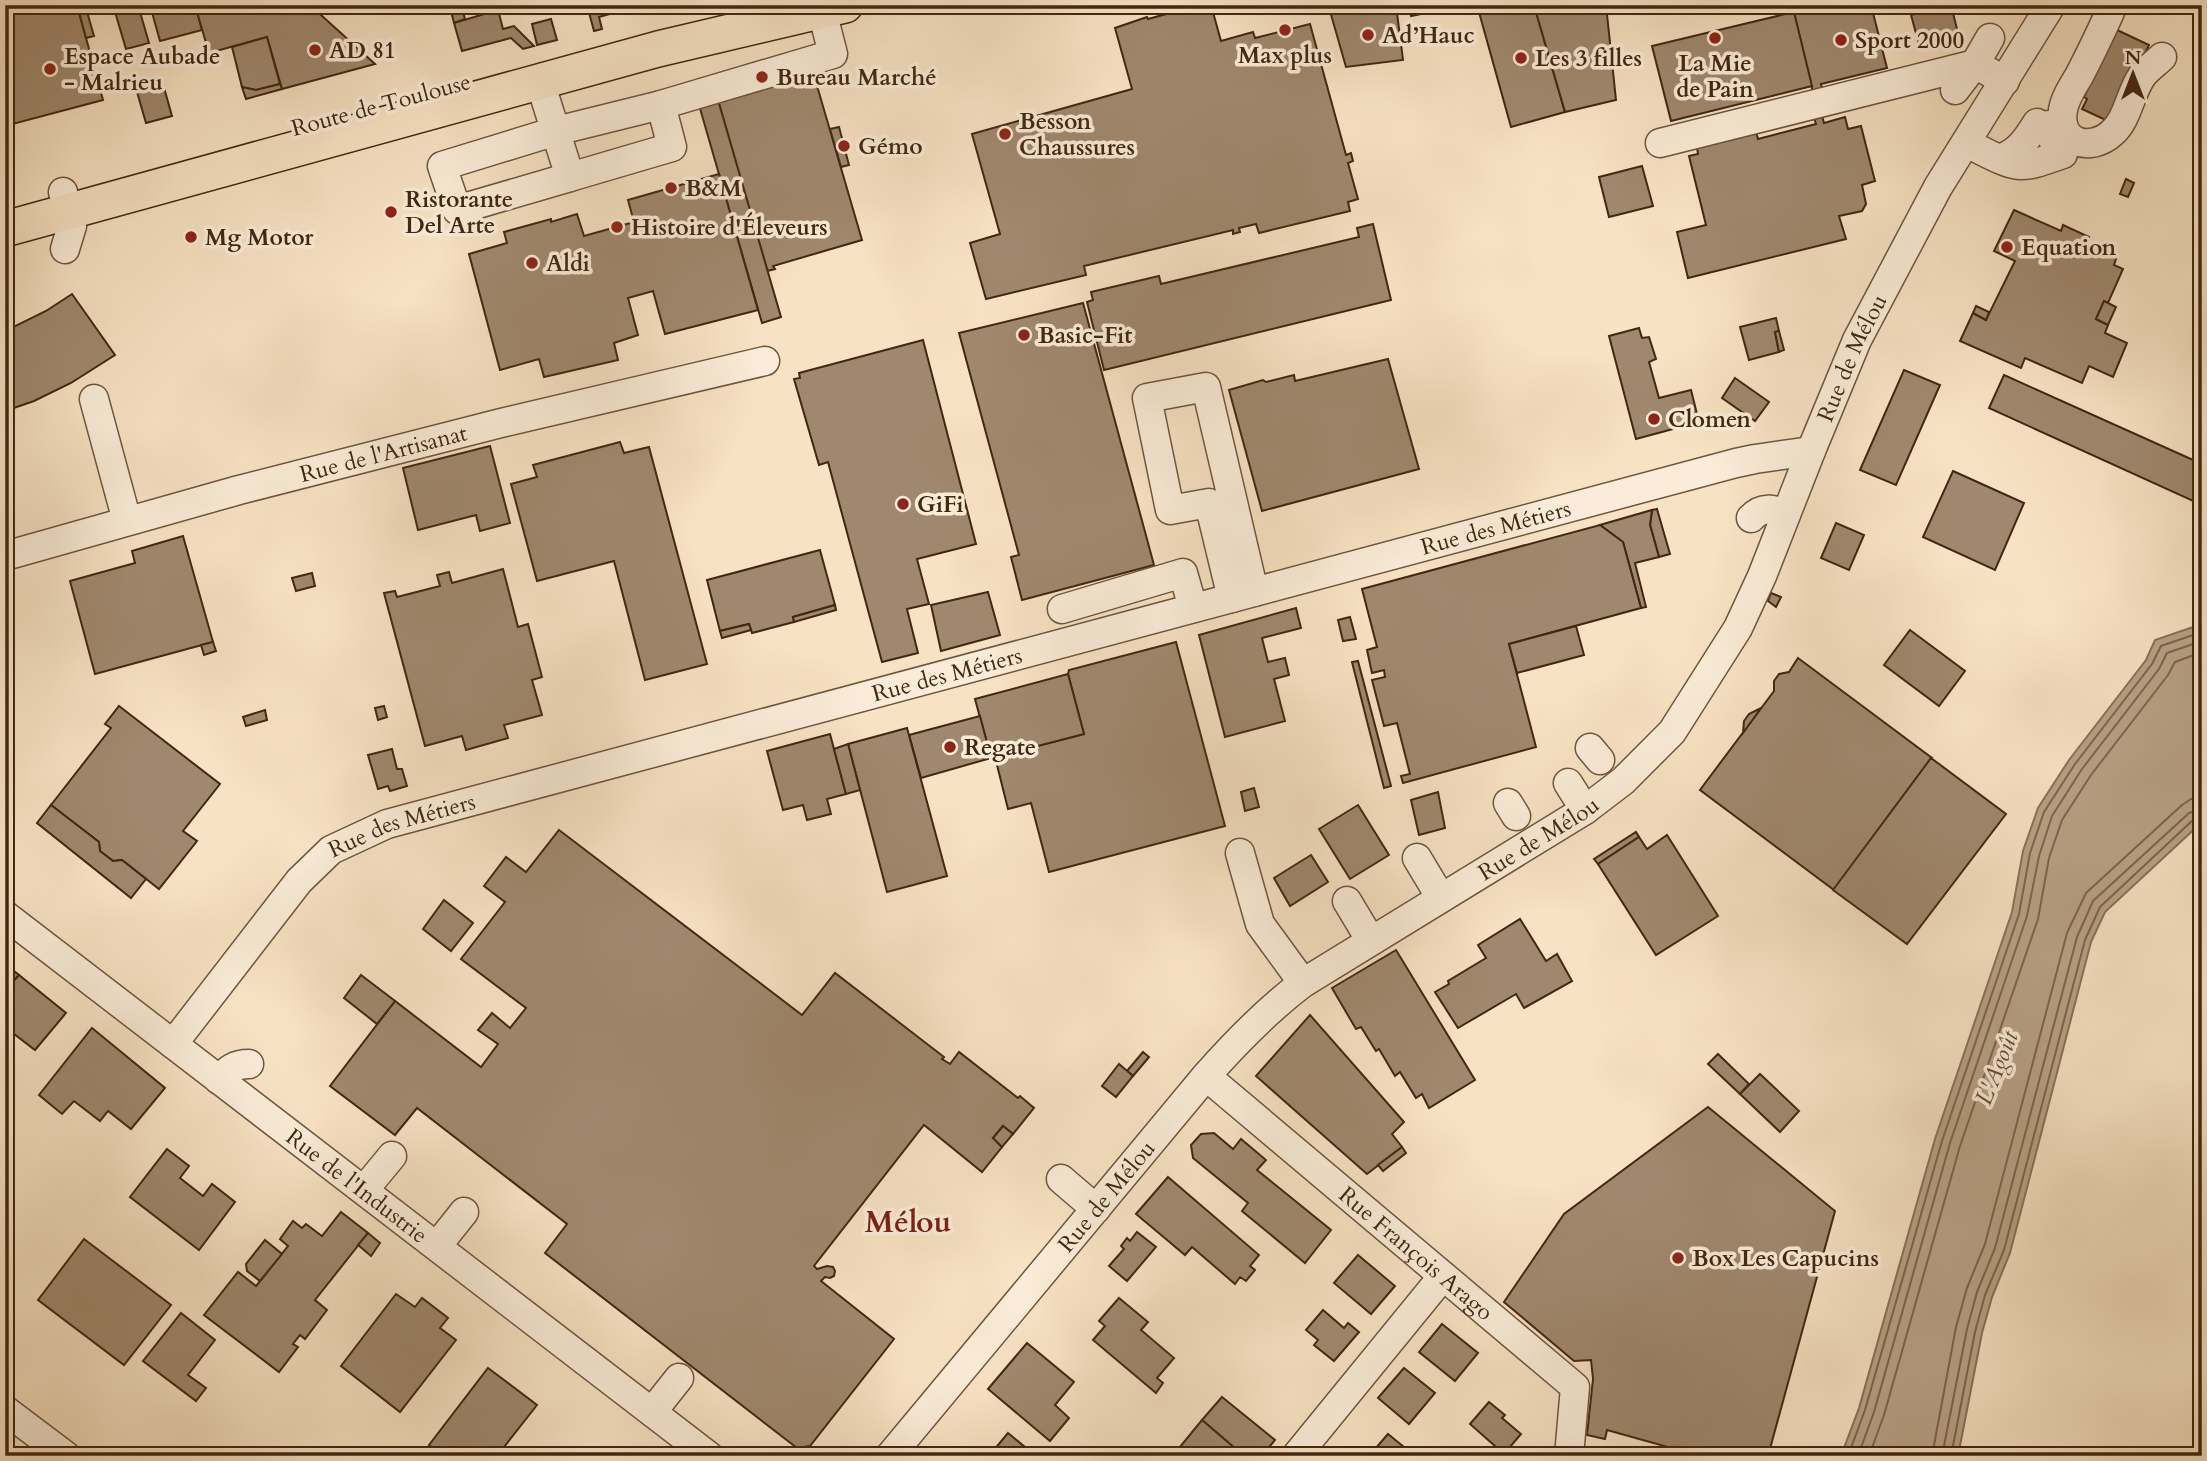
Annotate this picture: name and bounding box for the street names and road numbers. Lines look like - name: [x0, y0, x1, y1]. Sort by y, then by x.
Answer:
- street label: Route de Toulouse: [288, 66, 474, 144]
- street label: Rue de Mélou: [1809, 289, 1894, 426]
- street label: Rue de l'Artisanat: [296, 417, 470, 489]
- street label: Rue des Métiers: [1417, 492, 1574, 562]
- street label: Rue des Métiers: [868, 639, 1025, 709]
- street label: Rue des Métiers: [323, 786, 479, 865]
- street label: Rue de Mélou: [1472, 789, 1605, 888]
- street label: Rue de l'Industrie: [280, 1121, 434, 1250]
- street label: Rue de Mélou: [1050, 1133, 1162, 1259]
- street label: Rue François Arago: [1332, 1179, 1500, 1327]

